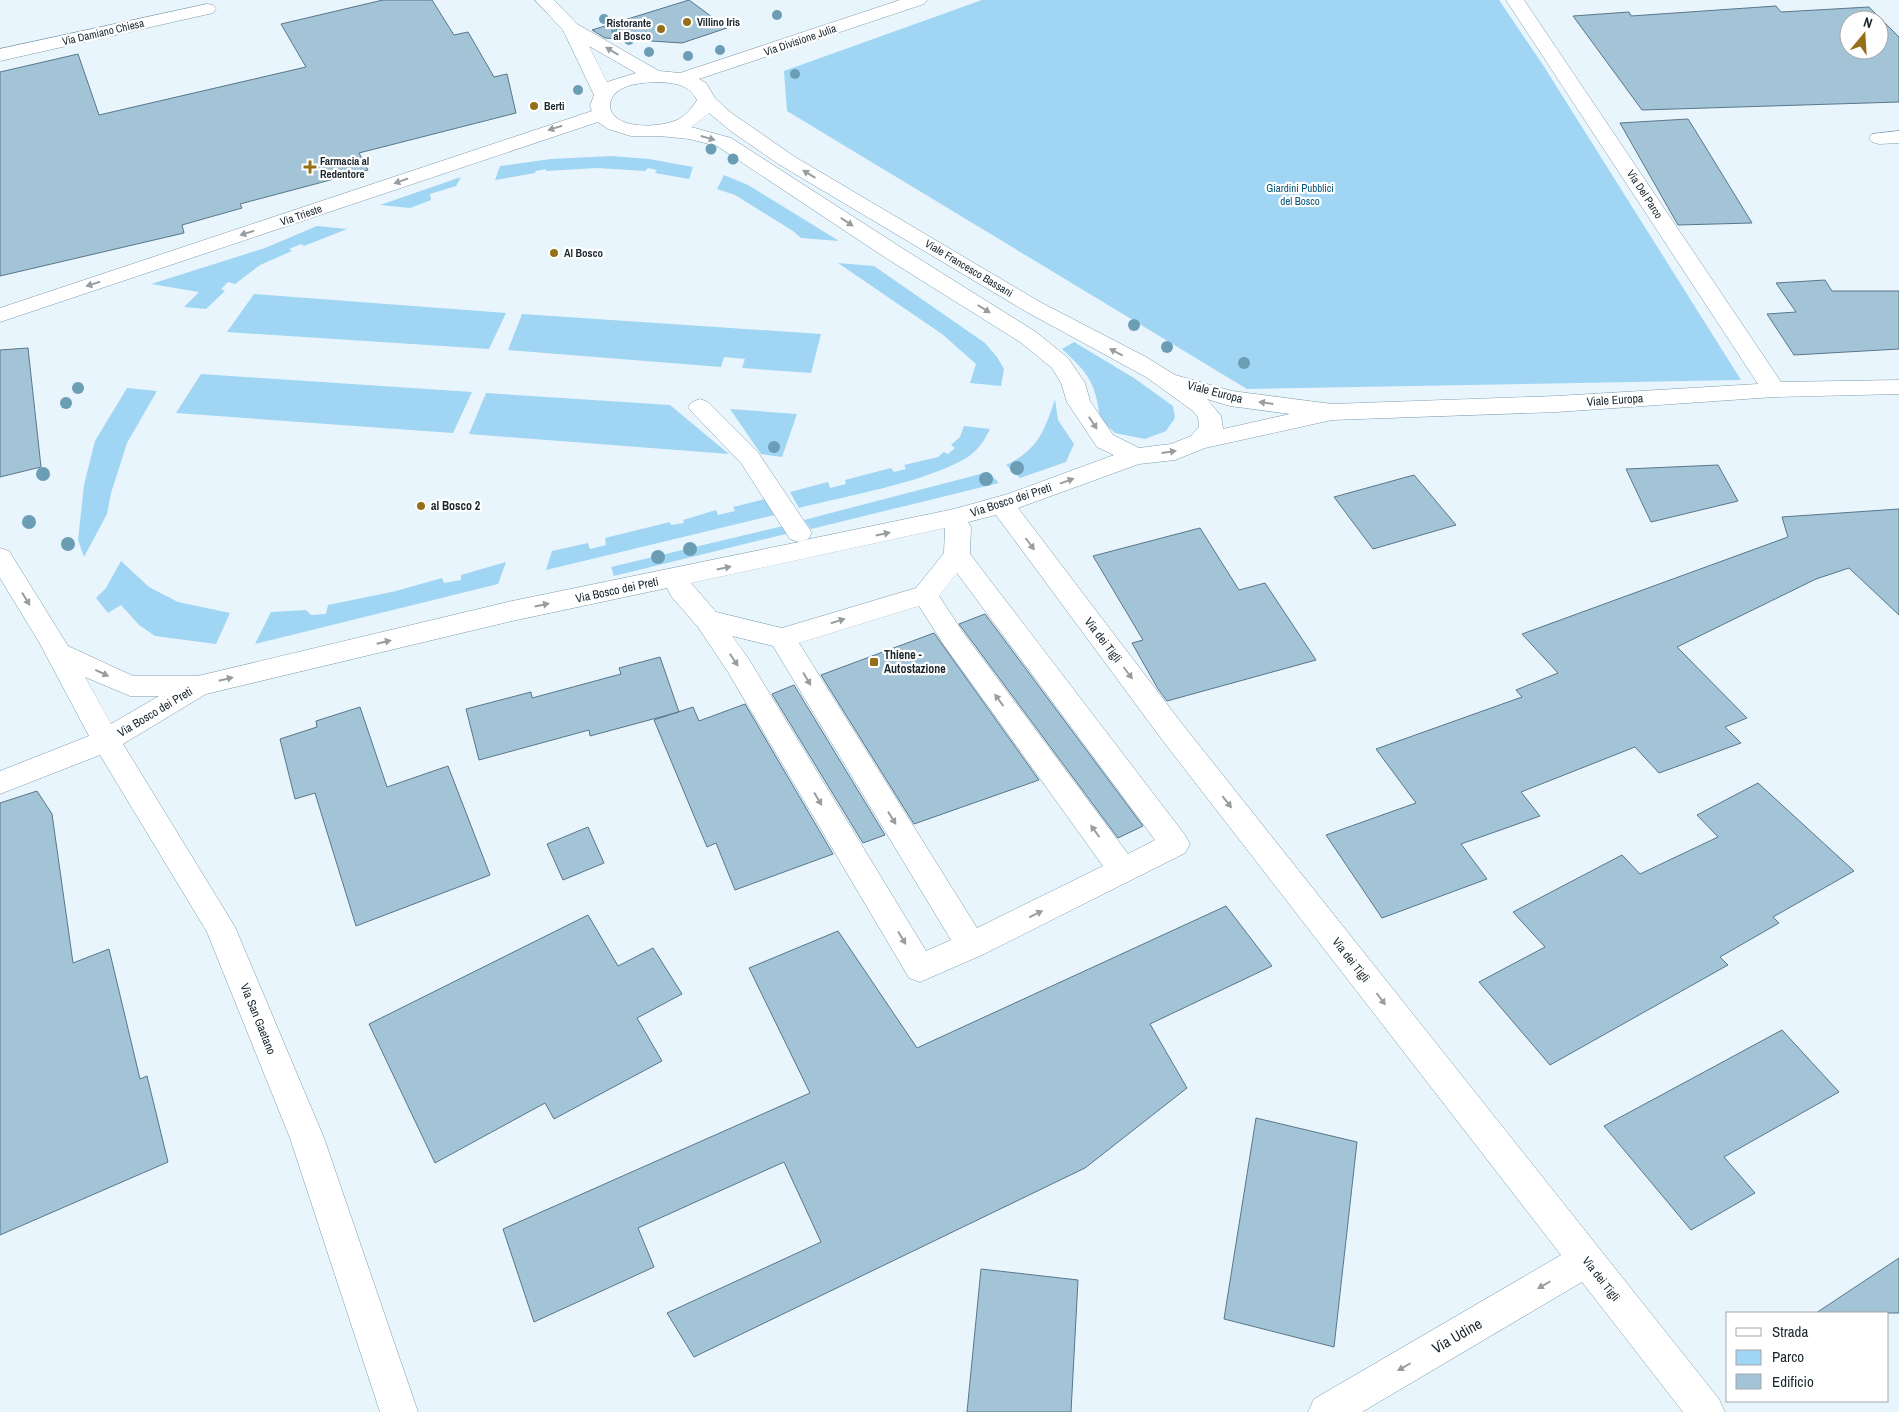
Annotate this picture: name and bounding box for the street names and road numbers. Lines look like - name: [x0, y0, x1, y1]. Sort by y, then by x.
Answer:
- street label: Via Damiano Chiesa: [61, 16, 145, 48]
- street label: Via Divisione Julia: [762, 21, 838, 59]
- street label: Via Del Parco: [1624, 167, 1666, 221]
- street label: Via Trieste: [278, 201, 324, 229]
- street label: Viale Francesco Bassani: [922, 236, 1016, 300]
- street label: Viale Europa: [1186, 377, 1245, 407]
- street label: Viale Europa: [1586, 390, 1644, 410]
- street label: Via Bosco dei Preti: [968, 479, 1054, 521]
- street label: Via Bosco dei Preti: [574, 573, 660, 607]
- street label: Via dei Tigli: [1081, 614, 1125, 666]
- street label: Via Bosco dei Preti: [115, 683, 195, 741]
- street label: Via dei Tigli: [1329, 934, 1373, 986]
- street label: Via San Gaetano: [236, 981, 280, 1057]
- street label: Via dei Tigli: [1579, 1253, 1623, 1305]
- street label: Via Udine: [1428, 1313, 1486, 1358]

